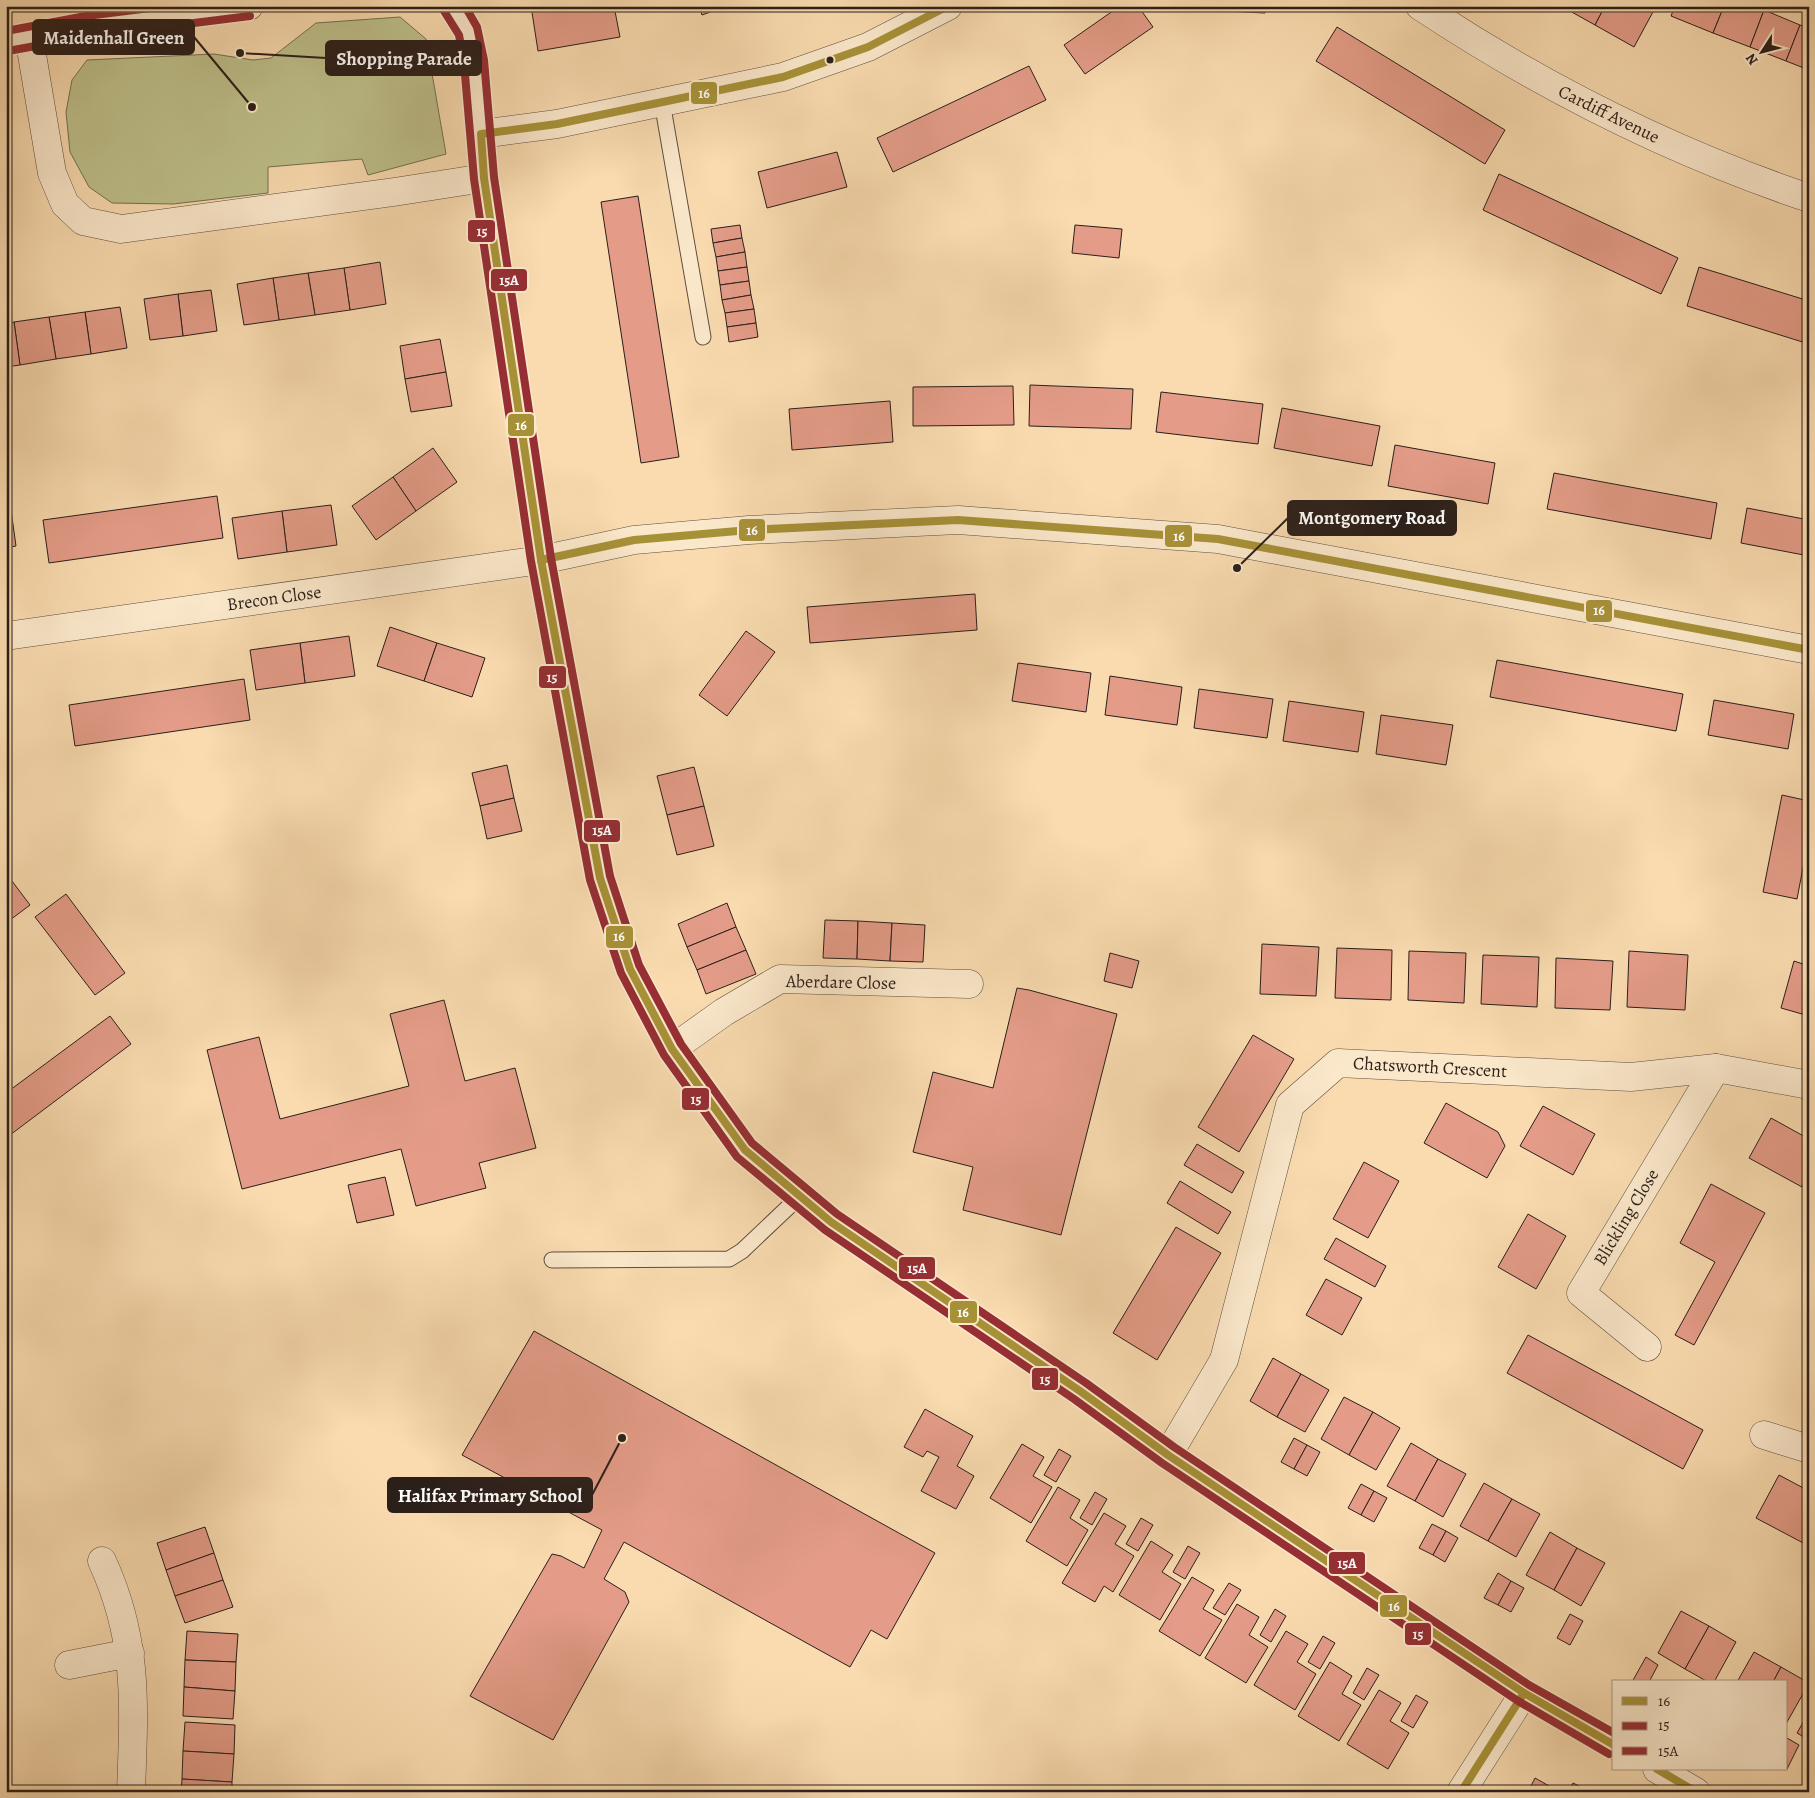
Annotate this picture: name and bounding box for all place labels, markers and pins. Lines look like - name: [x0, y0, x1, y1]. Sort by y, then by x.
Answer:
- callout: Maidenhall Green: [33, 20, 194, 54]
- callout: Shopping Parade: [326, 41, 481, 75]
- unlabelled marker: [825, 55, 835, 65]
- callout: Montgomery Road: [1288, 501, 1456, 535]
- callout: Halifax Primary School: [388, 1478, 592, 1512]

